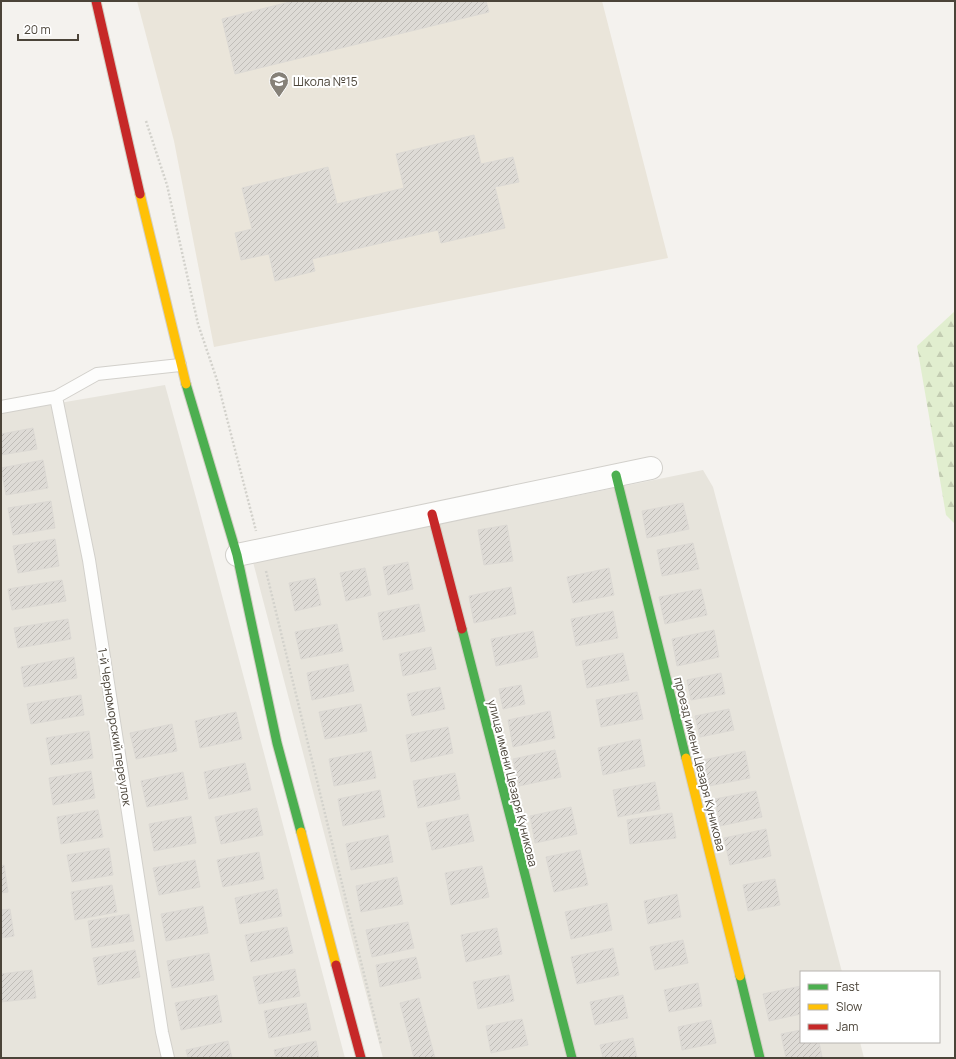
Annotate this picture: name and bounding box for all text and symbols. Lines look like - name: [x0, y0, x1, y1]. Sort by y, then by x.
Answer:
- scale bar: [18, 16, 78, 42]
- text: 20 m: [24, 21, 51, 38]
- school or university icon: Школа №15: [268, 70, 290, 98]
- place label: Школа №15: [293, 73, 358, 90]
- street label: 1-й Черноморский переулок: [94, 647, 136, 808]
- street label: проезд имени Цезаря Куникова: [670, 675, 730, 853]
- street label: улица имени Цезаря Куникова: [484, 698, 542, 868]
- legend: [800, 971, 940, 1043]
- text: Fast: [836, 978, 860, 995]
- text: Slow: [836, 998, 862, 1015]
- text: Jam: [836, 1018, 858, 1035]

